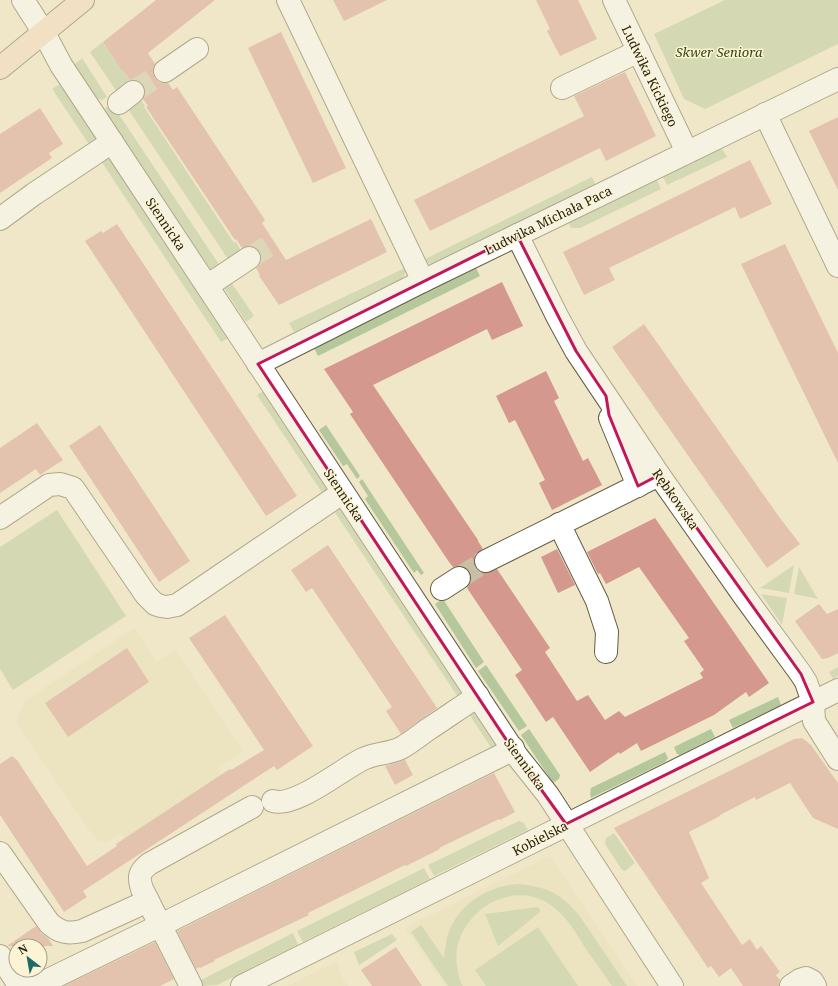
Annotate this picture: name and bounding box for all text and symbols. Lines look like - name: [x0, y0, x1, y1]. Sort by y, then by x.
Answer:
- street label: Ludwika Kickiego: [618, 22, 682, 130]
- park label: Skwer Seniora: [675, 43, 763, 61]
- street label: Ludwika Michała Paca: [481, 181, 615, 259]
- street label: Siennicka: [142, 194, 190, 254]
- street label: Siennicka: [320, 465, 368, 525]
- street label: Rębkowska: [648, 465, 704, 533]
- street label: Siennicka: [500, 734, 550, 794]
- street label: Kobielska: [509, 816, 571, 860]
- north arrow: [8, 938, 48, 978]
- text: N: [15, 940, 30, 958]

